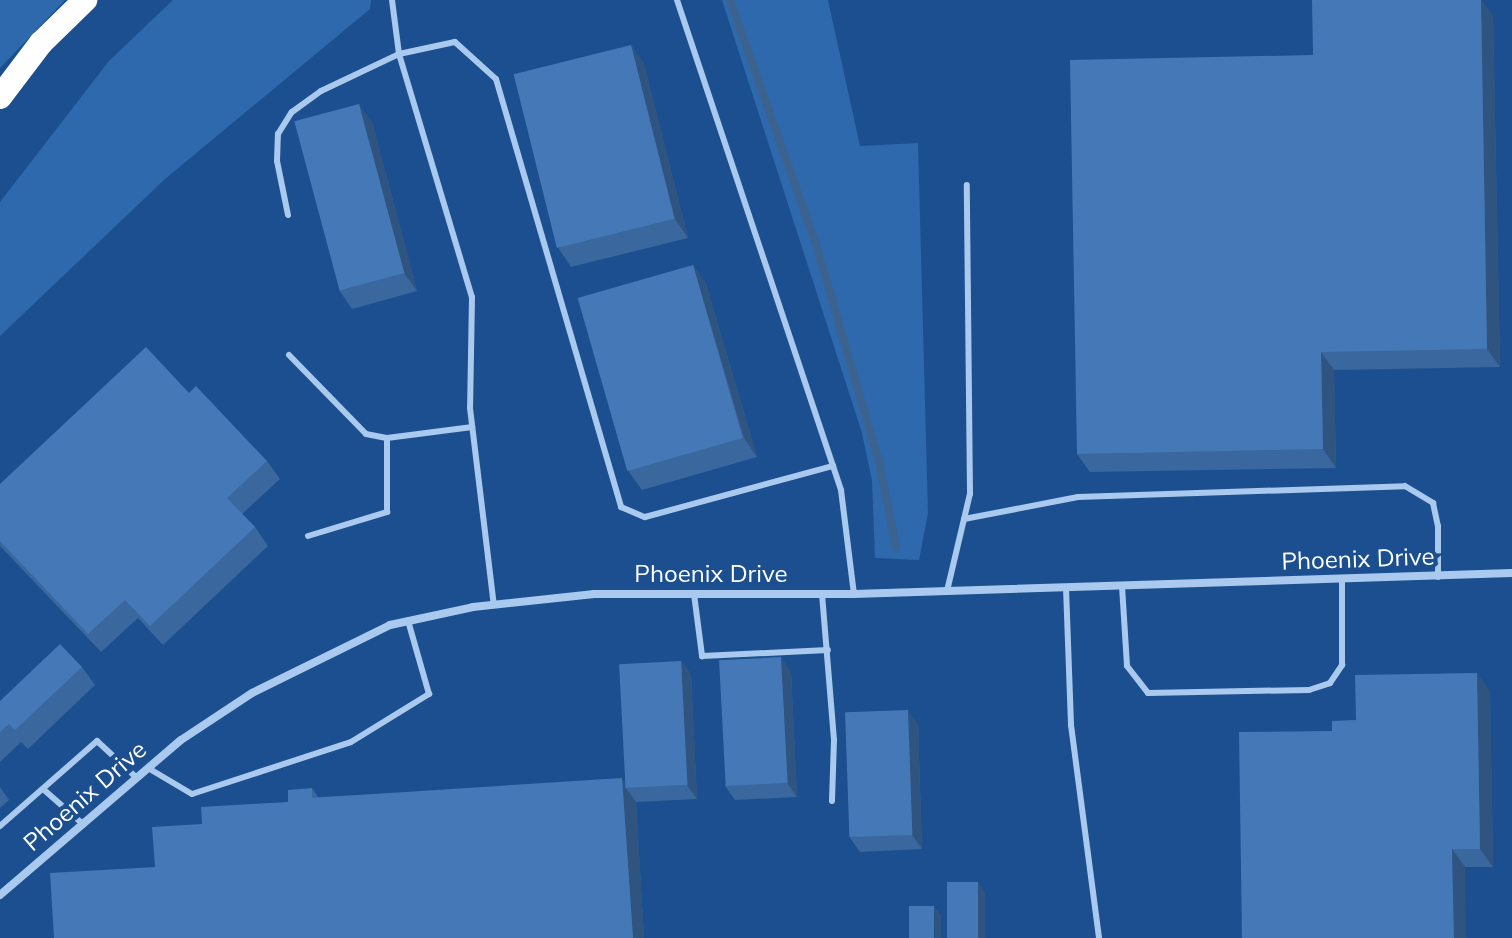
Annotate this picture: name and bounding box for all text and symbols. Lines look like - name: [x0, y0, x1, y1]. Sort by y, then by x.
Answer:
- street label: Phoenix Drive: [1281, 542, 1435, 576]
- street label: Phoenix Drive: [634, 560, 788, 588]
- street label: Phoenix Drive: [18, 735, 152, 857]

